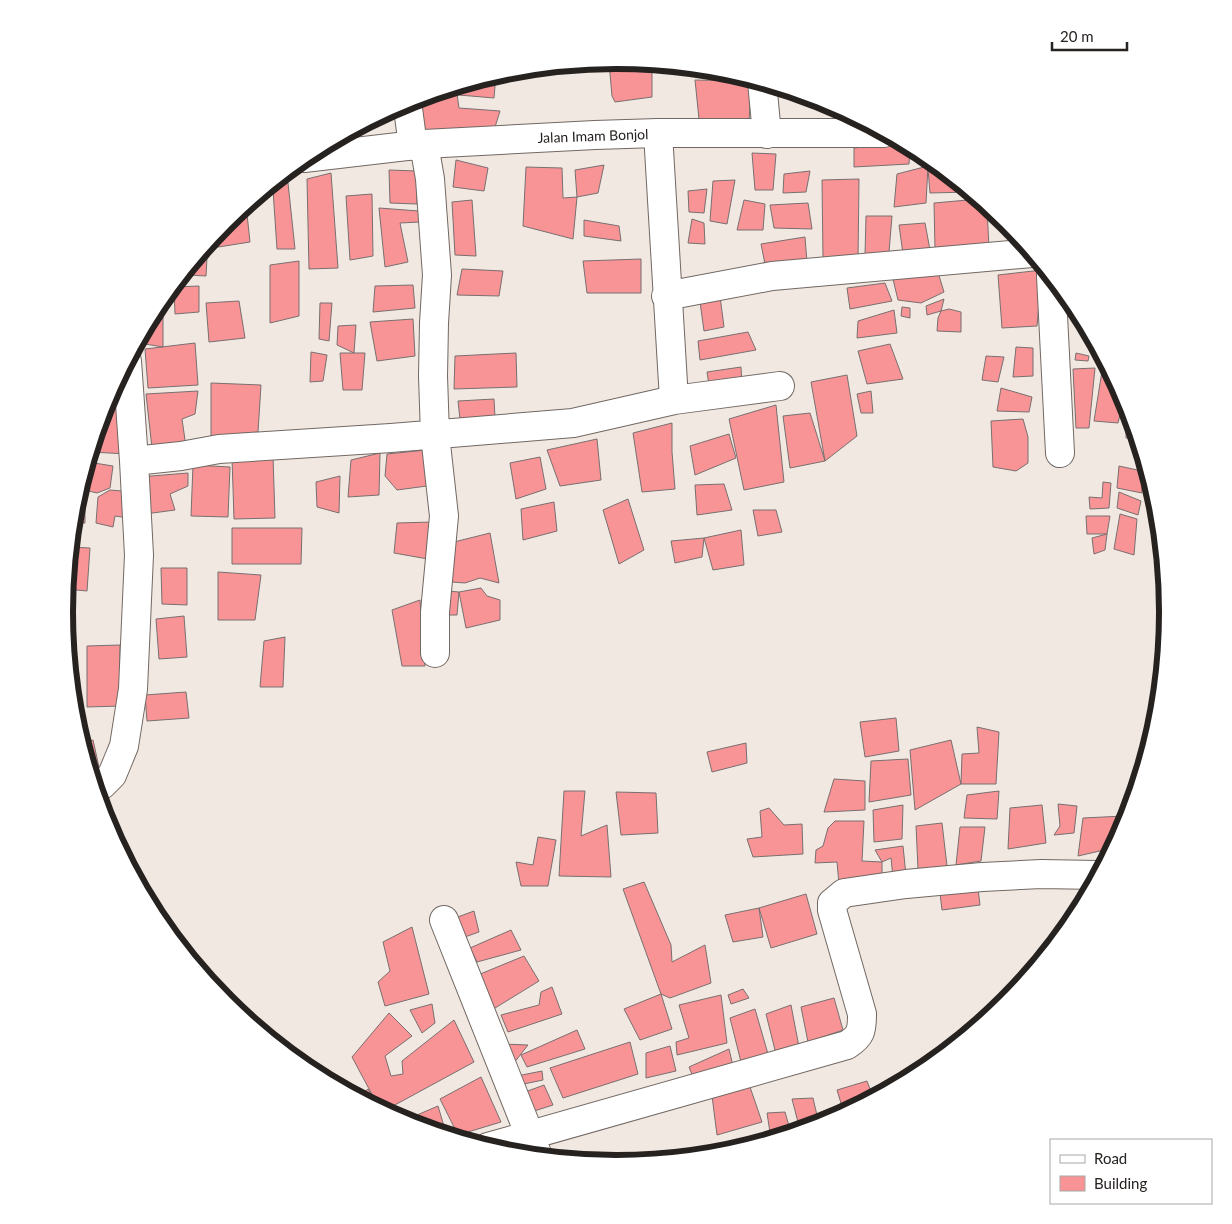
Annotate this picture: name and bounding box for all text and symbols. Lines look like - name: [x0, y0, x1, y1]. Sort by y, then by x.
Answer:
- scale bar: [1052, 20, 1127, 52]
- text: 20 m: [1060, 27, 1094, 45]
- street label: Jalan Imam Bonjol: [537, 125, 649, 146]
- legend: [1050, 1139, 1212, 1204]
- text: Road: [1094, 1149, 1127, 1167]
- text: Building: [1094, 1174, 1147, 1192]

